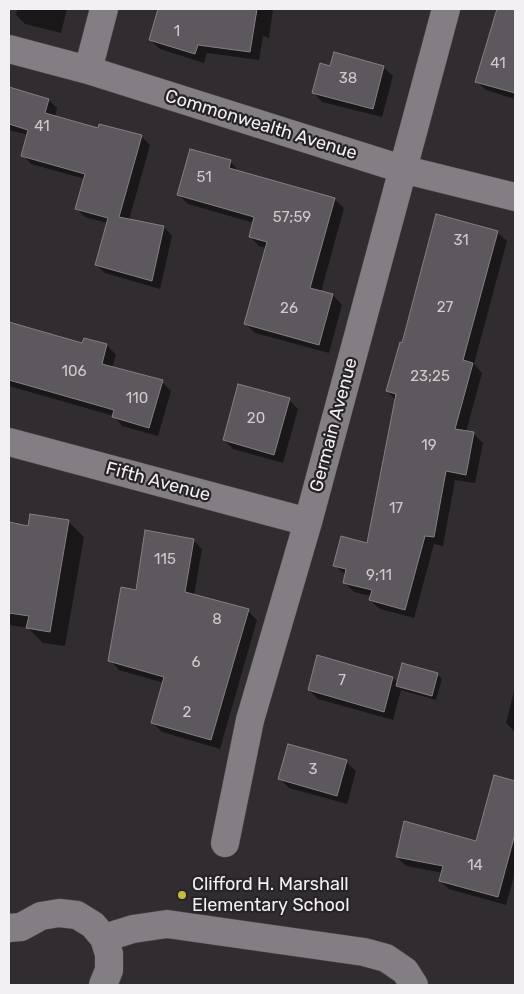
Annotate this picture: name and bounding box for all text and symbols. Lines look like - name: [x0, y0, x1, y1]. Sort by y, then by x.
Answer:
- house number: 1: [174, 23, 180, 41]
- house number: 41: [490, 55, 506, 73]
- house number: 38: [339, 70, 357, 88]
- street label: Commonwealth Avenue: [162, 86, 360, 164]
- house number: 41: [34, 118, 50, 136]
- house number: 51: [196, 169, 212, 187]
- house number: 57;59: [273, 209, 311, 227]
- house number: 31: [453, 232, 469, 250]
- house number: 27: [437, 299, 453, 317]
- house number: 26: [280, 300, 298, 318]
- street label: Germain Avenue: [306, 356, 362, 494]
- house number: 106: [62, 363, 86, 381]
- house number: 23;25: [410, 368, 450, 386]
- house number: 110: [126, 390, 148, 408]
- house number: 20: [247, 410, 265, 428]
- house number: 19: [421, 437, 437, 455]
- street label: Fifth Avenue: [103, 458, 213, 506]
- house number: 17: [389, 500, 403, 518]
- house number: 115: [154, 551, 176, 569]
- house number: 9;11: [366, 567, 392, 585]
- house number: 8: [212, 611, 222, 629]
- house number: 6: [191, 654, 201, 672]
- house number: 7: [338, 672, 346, 690]
- house number: 2: [183, 704, 191, 722]
- house number: 3: [308, 761, 318, 779]
- house number: 14: [467, 857, 483, 875]
- place label: Clifford H. Marshall Elementary School: [192, 874, 350, 916]
- marker: Clifford H. Marshall Elementary School: [176, 889, 188, 901]

